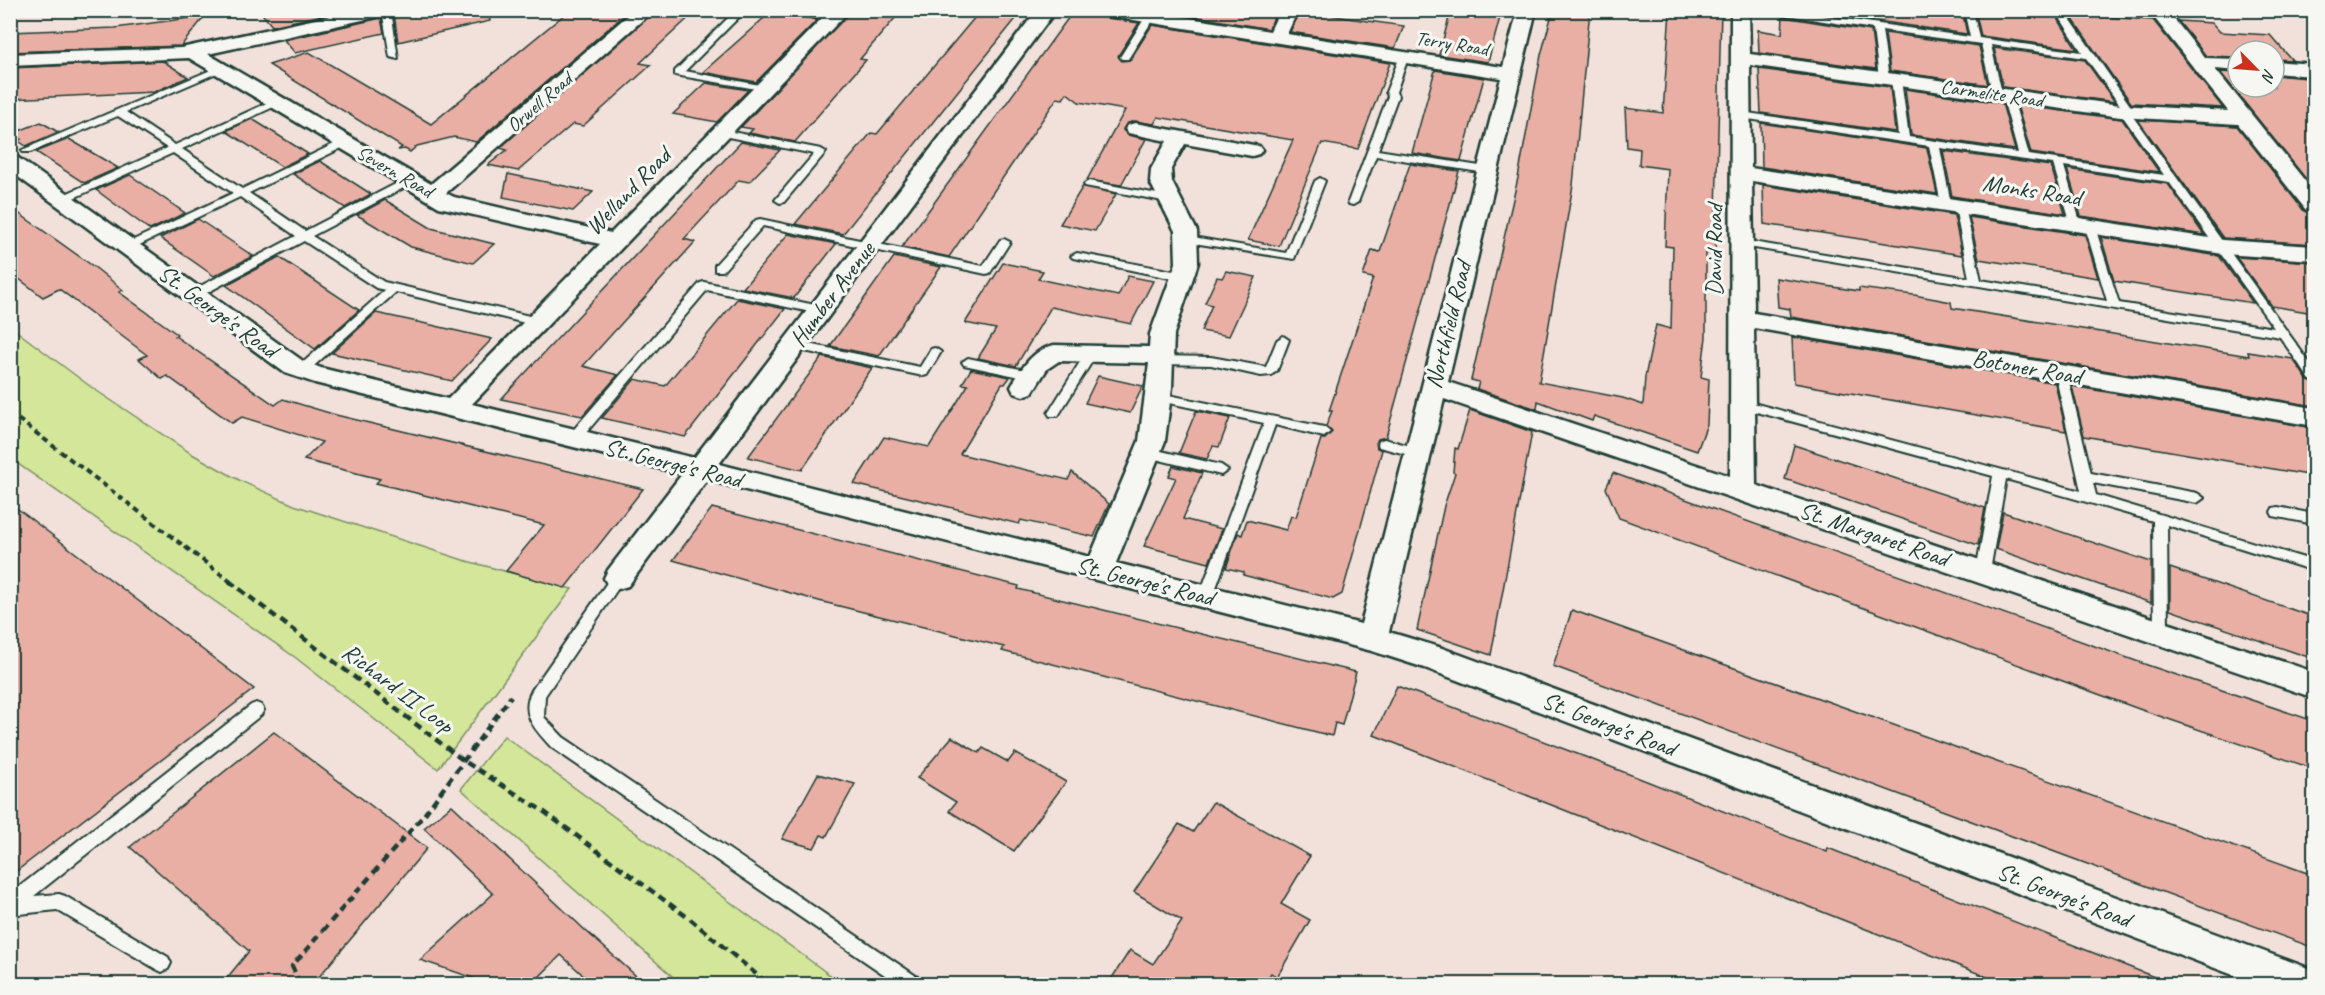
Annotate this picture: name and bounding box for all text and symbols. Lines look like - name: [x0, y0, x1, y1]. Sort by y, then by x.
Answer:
- street label: Terry Road: [1414, 25, 1493, 62]
- north arrow: [2226, 39, 2286, 99]
- street label: Orwell Road: [501, 65, 580, 138]
- text: N: [2256, 66, 2280, 86]
- street label: Carmelite Road: [1939, 74, 2048, 113]
- street label: Welland Road: [579, 138, 680, 241]
- street label: Severn Road: [352, 140, 440, 205]
- street label: Monks Road: [1981, 167, 2087, 213]
- street label: David Road: [1699, 200, 1729, 296]
- street label: Humber Avenue: [783, 234, 883, 352]
- street label: Northfield Road: [1418, 255, 1479, 391]
- street label: St. George's Road: [152, 258, 287, 367]
- street label: Botoner Road: [1970, 343, 2088, 392]
- street label: St. George's Road: [601, 431, 748, 495]
- street label: St. Margaret Road: [1796, 494, 1956, 575]
- street label: St. George's Road: [1073, 549, 1220, 613]
- street label: Richard II Loop: [336, 636, 460, 740]
- street label: St. George's Road: [1538, 685, 1683, 764]
- street label: St. George's Road: [1993, 856, 2138, 935]

